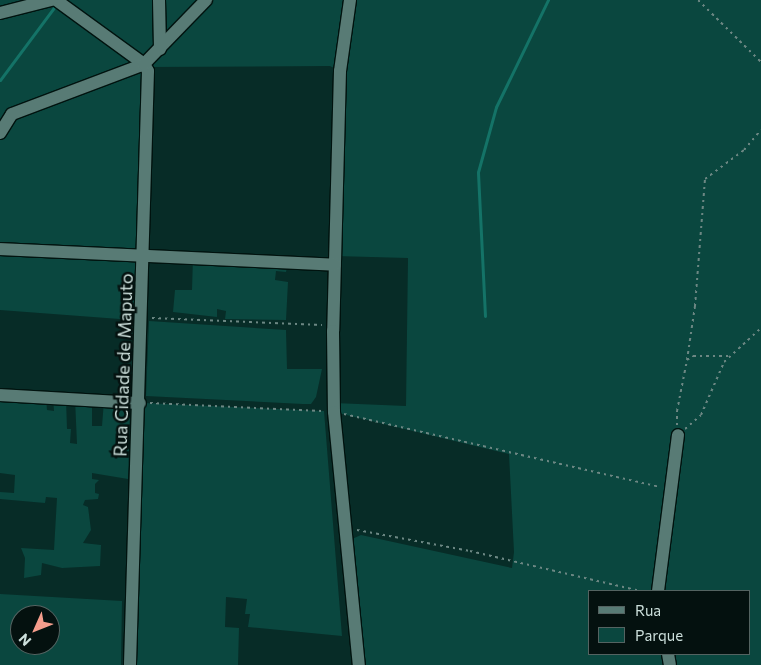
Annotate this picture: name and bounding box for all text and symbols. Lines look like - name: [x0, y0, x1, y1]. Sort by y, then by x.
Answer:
- street label: Rua Cidade de Maputo: [109, 273, 137, 457]
- legend: [588, 590, 751, 655]
- text: Rua: [635, 601, 661, 619]
- north arrow: [10, 605, 60, 655]
- text: Parque: [635, 626, 683, 644]
- text: N: [15, 630, 34, 650]

